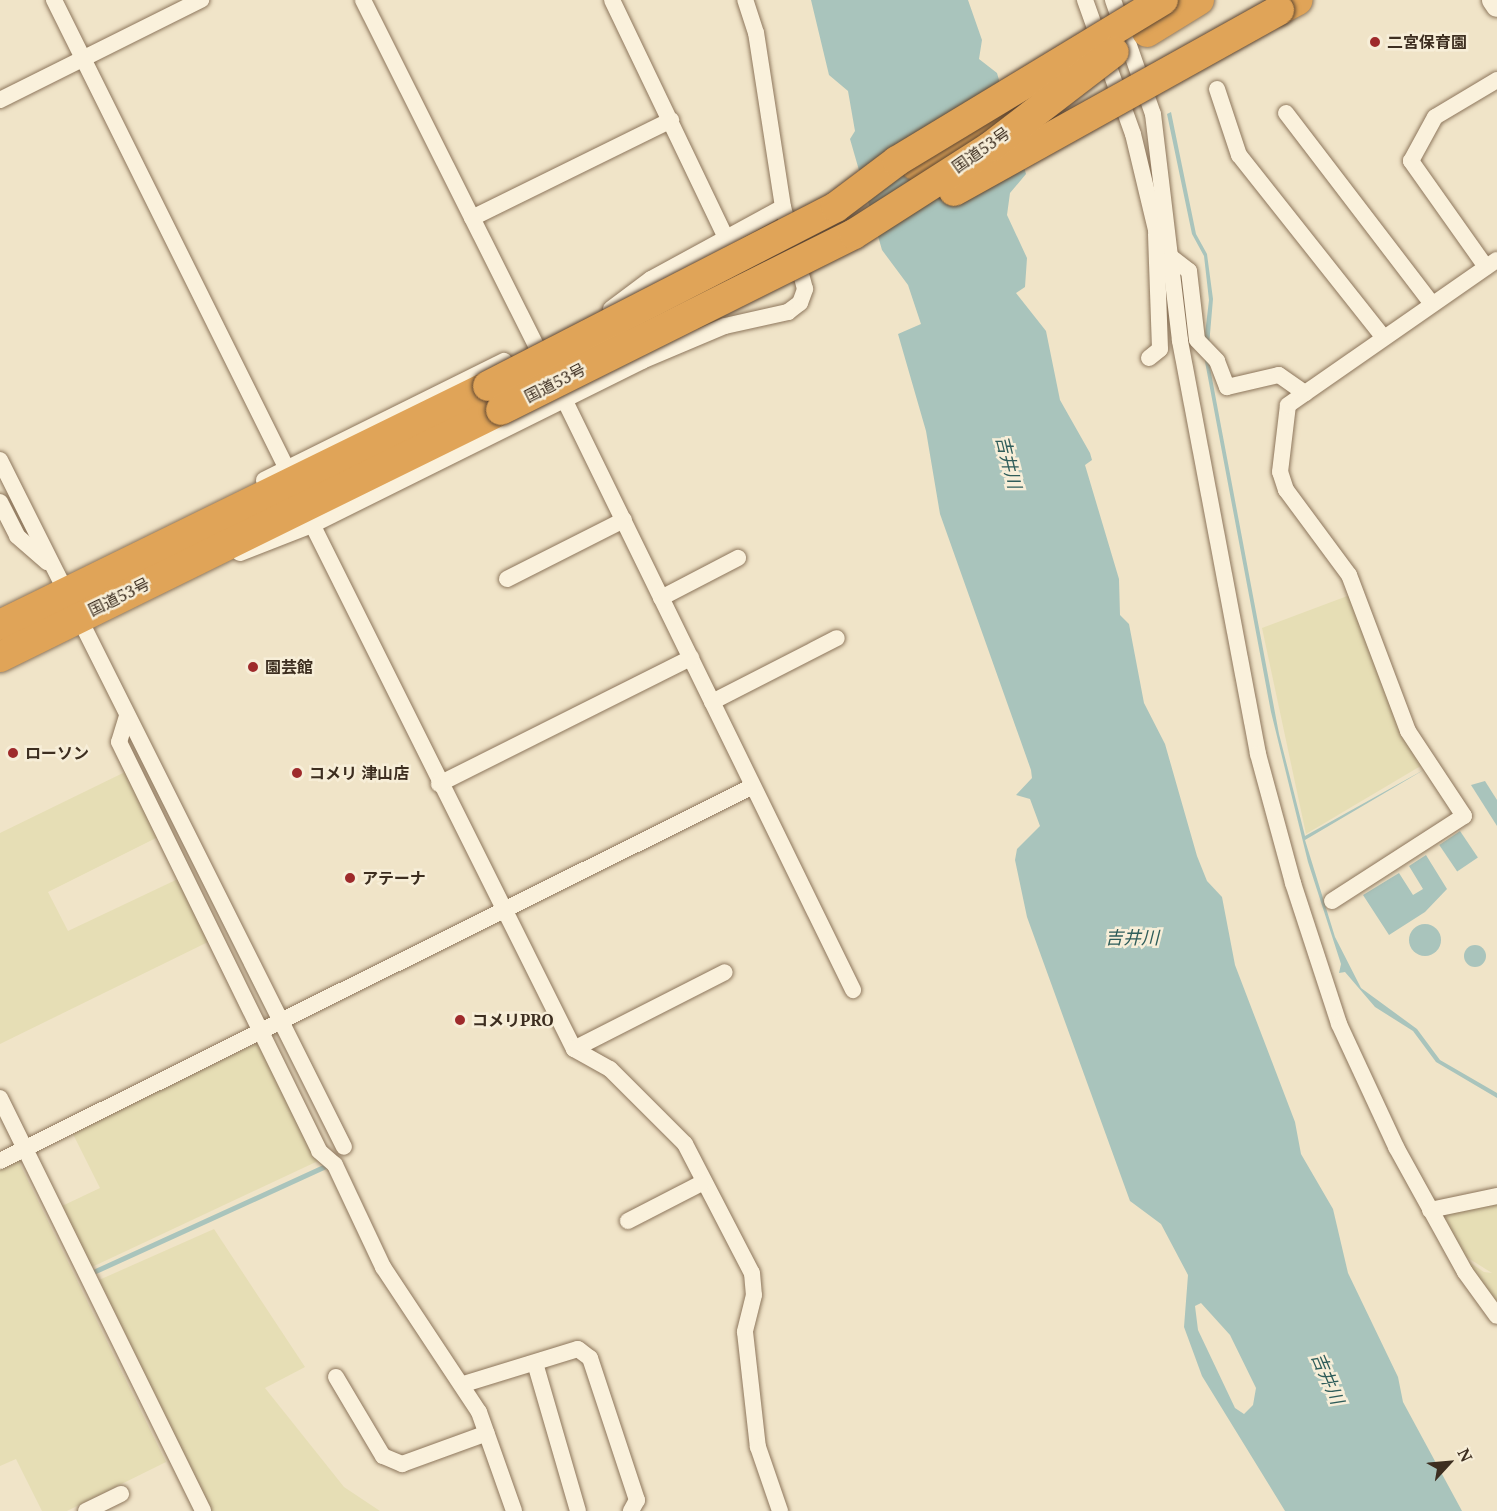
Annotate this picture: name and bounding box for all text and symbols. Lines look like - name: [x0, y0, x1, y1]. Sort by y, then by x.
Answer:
- place label: 二宮保育園: [1387, 32, 1467, 52]
- marker: 二宮保育園: [1368, 35, 1382, 49]
- street label: 国道53号: [949, 123, 1013, 177]
- street label: 国道53号: [521, 359, 589, 407]
- water label: 吉井川: [992, 433, 1026, 491]
- street label: 国道53号: [85, 574, 153, 620]
- place label: 園芸館: [265, 657, 313, 677]
- marker: 園芸館: [246, 660, 260, 674]
- place label: ローソン: [25, 743, 89, 763]
- marker: ローソン: [6, 746, 20, 760]
- place label: コメリ 津山店: [309, 763, 409, 783]
- marker: コメリ 津山店: [290, 766, 304, 780]
- place label: アテーナ: [362, 868, 426, 888]
- marker: アテーナ: [343, 871, 357, 885]
- water label: 吉井川: [1105, 926, 1159, 948]
- place label: コメリPRO: [472, 1010, 554, 1030]
- marker: コメリPRO: [453, 1013, 467, 1027]
- water label: 吉井川: [1308, 1349, 1348, 1407]
- north arrow: [1419, 1433, 1479, 1493]
- text: N: [1453, 1445, 1478, 1466]

